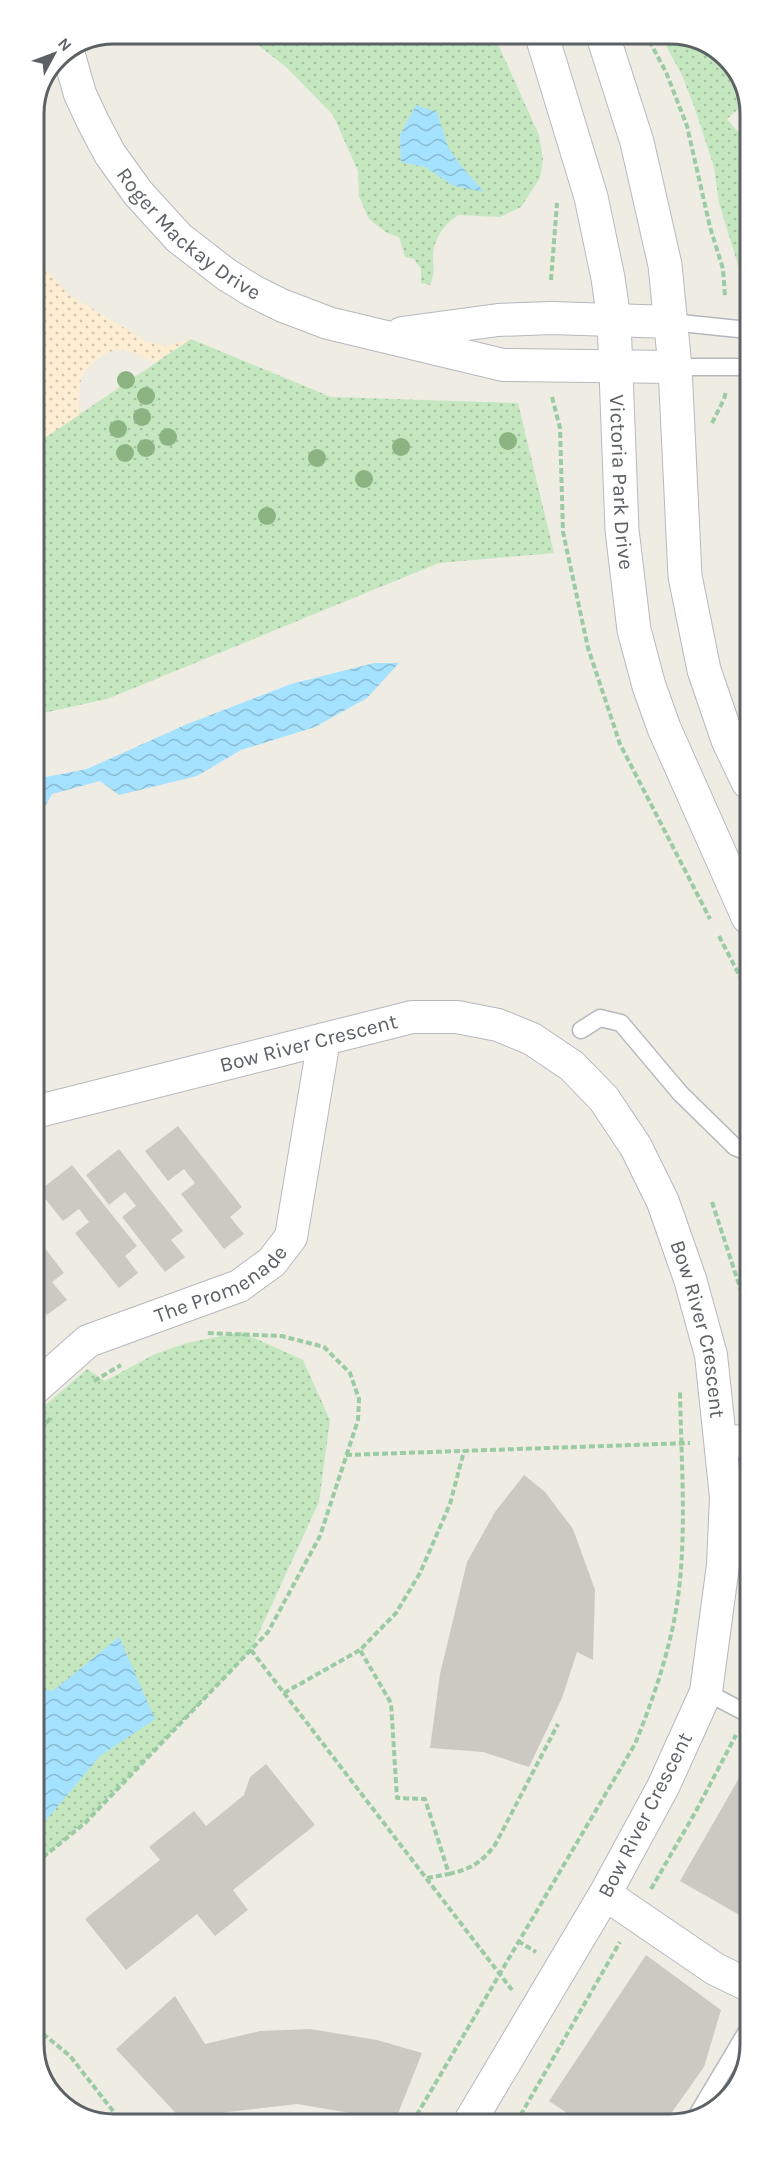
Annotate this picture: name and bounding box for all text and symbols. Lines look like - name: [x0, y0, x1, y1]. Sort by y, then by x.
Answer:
- north arrow: [24, 24, 84, 84]
- text: N: [54, 34, 76, 55]
- street label: Roger Mackay Drive: [112, 163, 264, 305]
- street label: Victoria Park Drive: [605, 394, 639, 571]
- street label: Bow River Crescent: [217, 1009, 400, 1077]
- street label: Bow River Crescent: [665, 1237, 730, 1419]
- street label: The Promenade: [151, 1241, 292, 1328]
- street label: Bow River Crescent: [593, 1728, 697, 1902]

